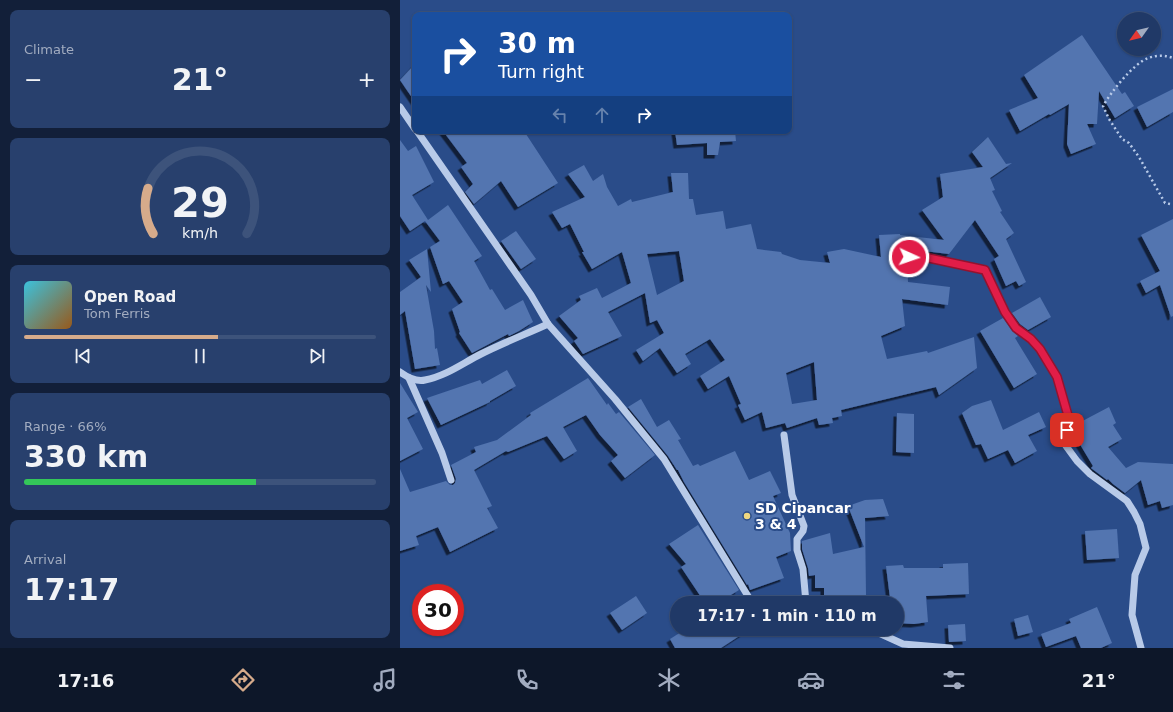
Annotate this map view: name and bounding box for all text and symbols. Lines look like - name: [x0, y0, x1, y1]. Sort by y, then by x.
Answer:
- north arrow: [1117, 12, 1161, 56]
- map controls: [1117, 12, 1161, 56]
- text: 30 m: [498, 27, 576, 60]
- icon: right: [432, 28, 484, 80]
- text: Climate: [24, 42, 74, 57]
- text: Turn right: [498, 61, 584, 82]
- text: 21°: [172, 62, 228, 97]
- text: −: [24, 67, 42, 92]
- text: +: [358, 67, 376, 92]
- icon: left: [549, 104, 571, 126]
- icon: ahead: [591, 104, 613, 126]
- icon: right: [633, 104, 655, 126]
- text: 29: [171, 178, 229, 227]
- text: km/h: [182, 225, 218, 241]
- position arrow: [888, 236, 930, 278]
- text: Open Road: [84, 288, 176, 306]
- text: Tom Ferris: [84, 306, 150, 321]
- icon: previous: [72, 345, 94, 367]
- icon: pause: [189, 345, 211, 367]
- icon: next: [306, 345, 328, 367]
- pin: [1050, 413, 1084, 447]
- text: Range · 66%: [24, 419, 107, 434]
- icon: arrive: [1056, 419, 1078, 441]
- text: 330 km: [24, 439, 148, 474]
- place label: SD Cipancar 3 & 4: [755, 500, 851, 532]
- marker: SD Cipancar 3 & 4: [742, 511, 752, 521]
- text: Arrival: [24, 552, 66, 567]
- text: 17:17: [24, 572, 120, 607]
- speed limit sign: 30: [412, 584, 464, 636]
- text: 17:17 · 1 min · 110 m: [697, 607, 877, 625]
- icon: directions: [229, 666, 257, 694]
- icon: music: [371, 666, 399, 694]
- icon: phone: [513, 666, 541, 694]
- icon: climate: [655, 666, 683, 694]
- icon: car: [797, 666, 825, 694]
- icon: filters: [940, 666, 968, 694]
- text: 17:16: [57, 670, 114, 691]
- text: 21°: [1082, 670, 1116, 691]

